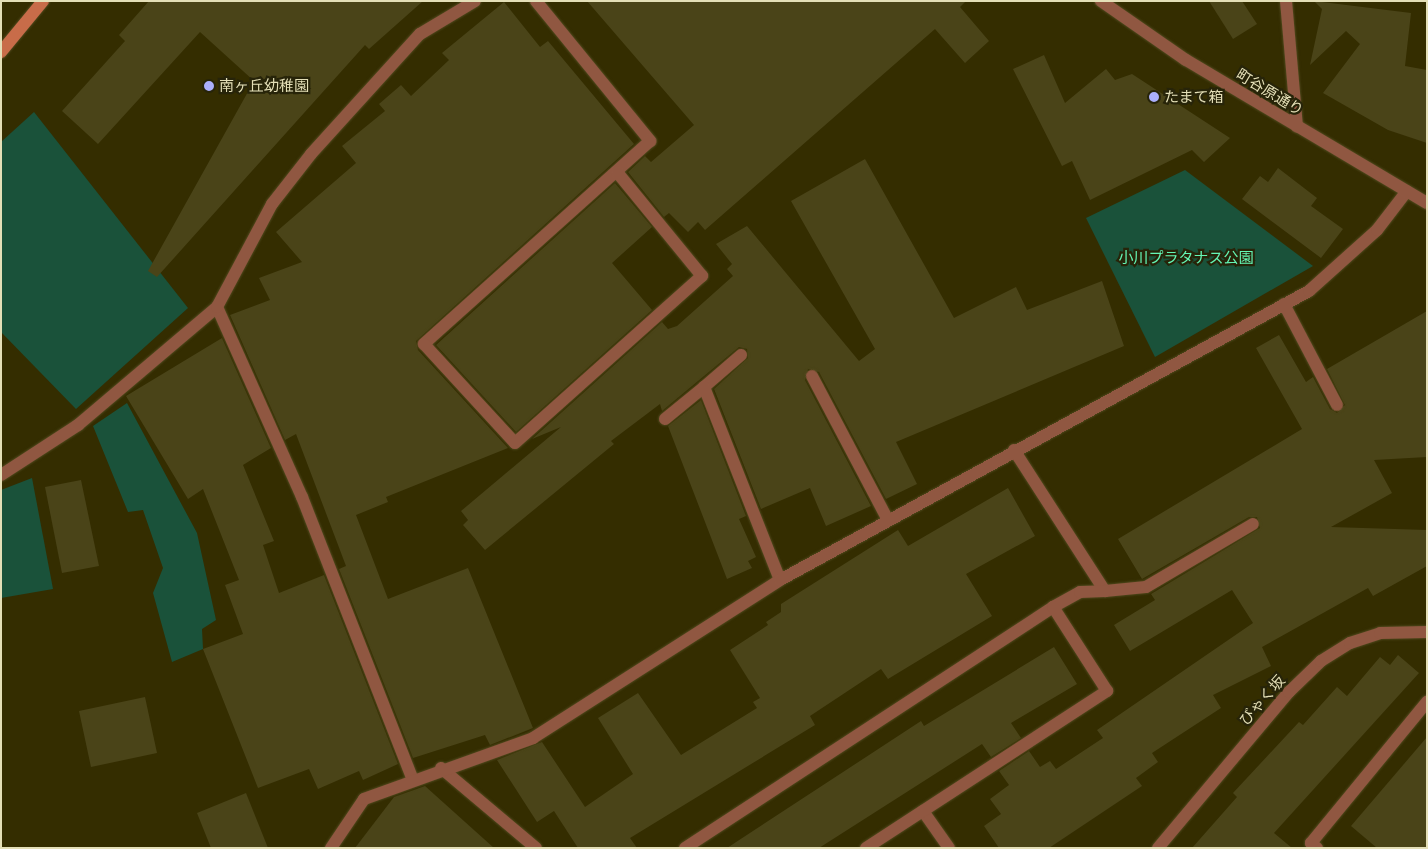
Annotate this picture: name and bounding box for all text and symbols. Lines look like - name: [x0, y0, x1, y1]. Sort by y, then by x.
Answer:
- street label: 町谷原通り: [1233, 65, 1307, 119]
- place label: 南ヶ丘幼稚園: [219, 77, 309, 95]
- marker: 南ヶ丘幼稚園: [203, 80, 215, 92]
- place label: たまて箱: [1164, 88, 1224, 106]
- marker: たまて箱: [1148, 91, 1160, 103]
- park label: 小川プラタナス公園: [1119, 249, 1253, 267]
- street label: びゃく坂: [1236, 671, 1288, 729]

